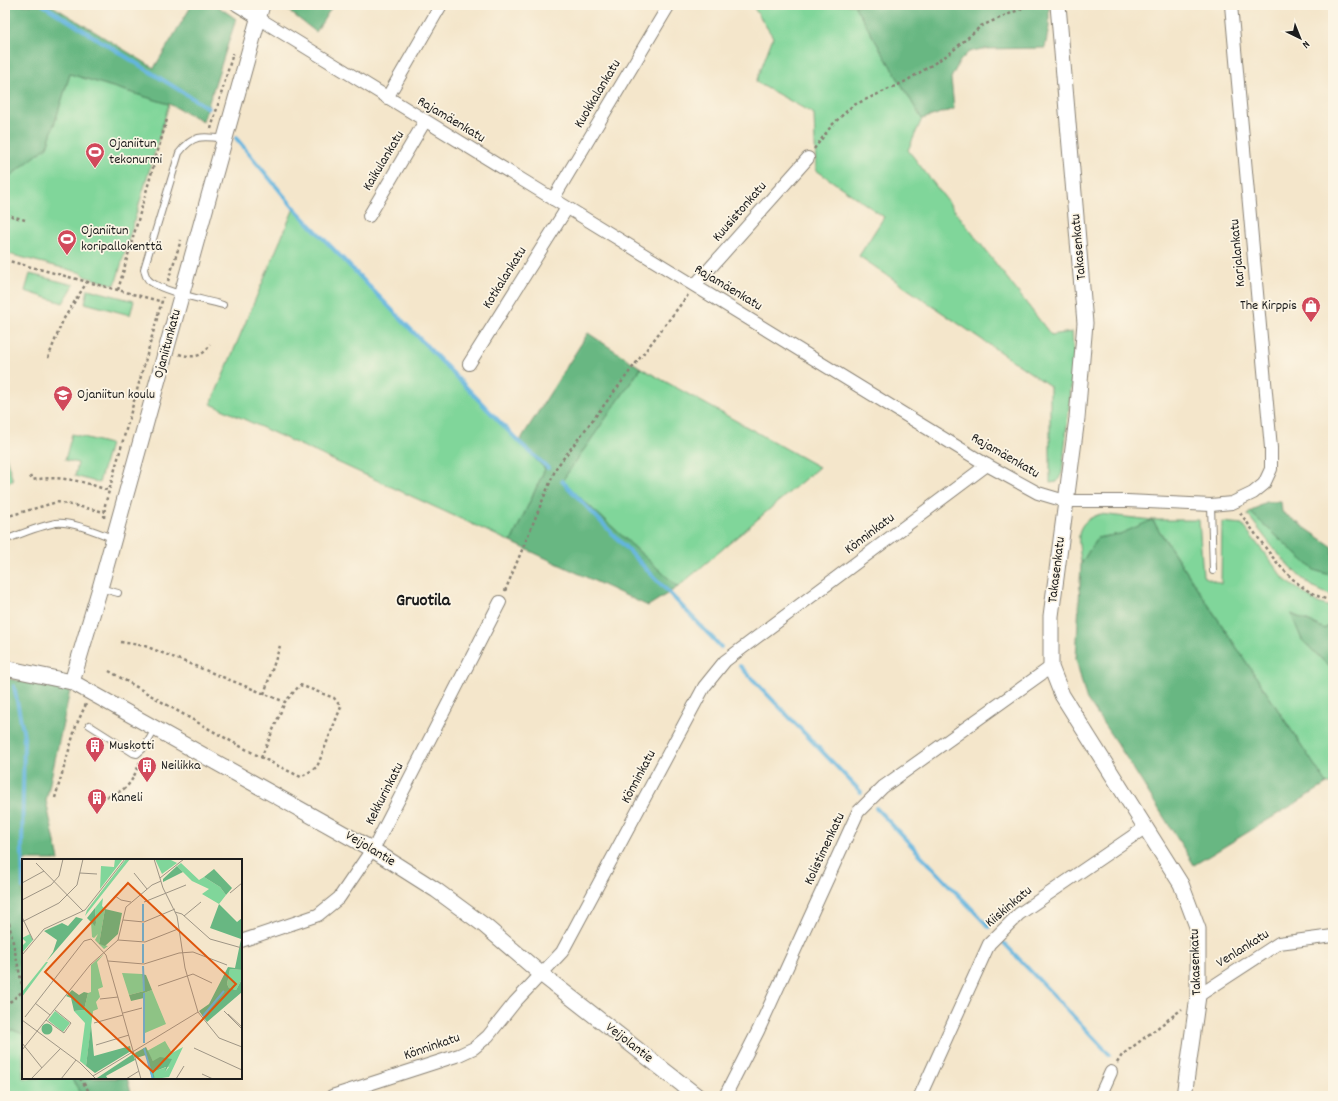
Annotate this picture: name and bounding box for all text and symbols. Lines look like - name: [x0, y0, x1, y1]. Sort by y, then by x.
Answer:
- north arrow: [1280, 18, 1320, 58]
- text: N: [1298, 36, 1313, 52]
- street label: Kuokkalankatu: [570, 56, 626, 132]
- street label: Rajamäenkatu: [413, 92, 489, 148]
- street label: Kaikulankatu: [358, 127, 410, 195]
- place label: Ojaniitun tekonurmi: [109, 134, 163, 170]
- sports icon: Ojaniitun tekonurmi: [84, 141, 106, 169]
- street label: Kuusistonkatu: [708, 177, 772, 247]
- street label: Takasenkatu: [1066, 213, 1092, 281]
- street label: Karjalankatu: [1225, 218, 1251, 288]
- place label: Ojaniitun koripallokenttä: [81, 221, 162, 257]
- sports icon: Ojaniitun koripallokenttä: [56, 228, 78, 256]
- street label: Kotkalankatu: [478, 243, 532, 313]
- street label: Rajamäenkatu: [690, 260, 766, 316]
- shop icon: The Kirppis: [1300, 295, 1322, 323]
- place label: The Kirppis: [1240, 296, 1297, 316]
- street label: Ojaniitunkatu: [149, 307, 187, 381]
- school or university icon: Ojaniitun koulu: [52, 384, 74, 412]
- place label: Ojaniitun koulu: [77, 385, 155, 405]
- street label: Rajamäenkatu: [967, 428, 1043, 484]
- street label: Könninkatu: [841, 509, 899, 559]
- street label: Takasenkatu: [1043, 536, 1071, 604]
- district label: Gruotila: [396, 589, 451, 614]
- building icon: Muskotti: [84, 735, 106, 763]
- place label: Muskotti: [109, 736, 154, 756]
- street label: Könninkatu: [617, 747, 661, 807]
- building icon: Neilikka: [136, 755, 158, 783]
- place label: Neilikka: [161, 756, 201, 776]
- street label: Kekkurinkatu: [361, 759, 409, 829]
- building icon: Kaneli: [86, 787, 108, 815]
- place label: Kaneli: [111, 788, 143, 808]
- street label: Kolistimenkatu: [799, 809, 851, 889]
- street label: Veijolantie: [341, 826, 399, 872]
- inset map: [22, 859, 242, 1079]
- street label: Kiiskinkatu: [981, 881, 1037, 933]
- street label: Venlankatu: [1213, 925, 1273, 973]
- street label: Takasenkatu: [1185, 928, 1207, 996]
- street label: Veijolantie: [601, 1018, 657, 1068]
- street label: Könninkatu: [401, 1028, 463, 1066]

